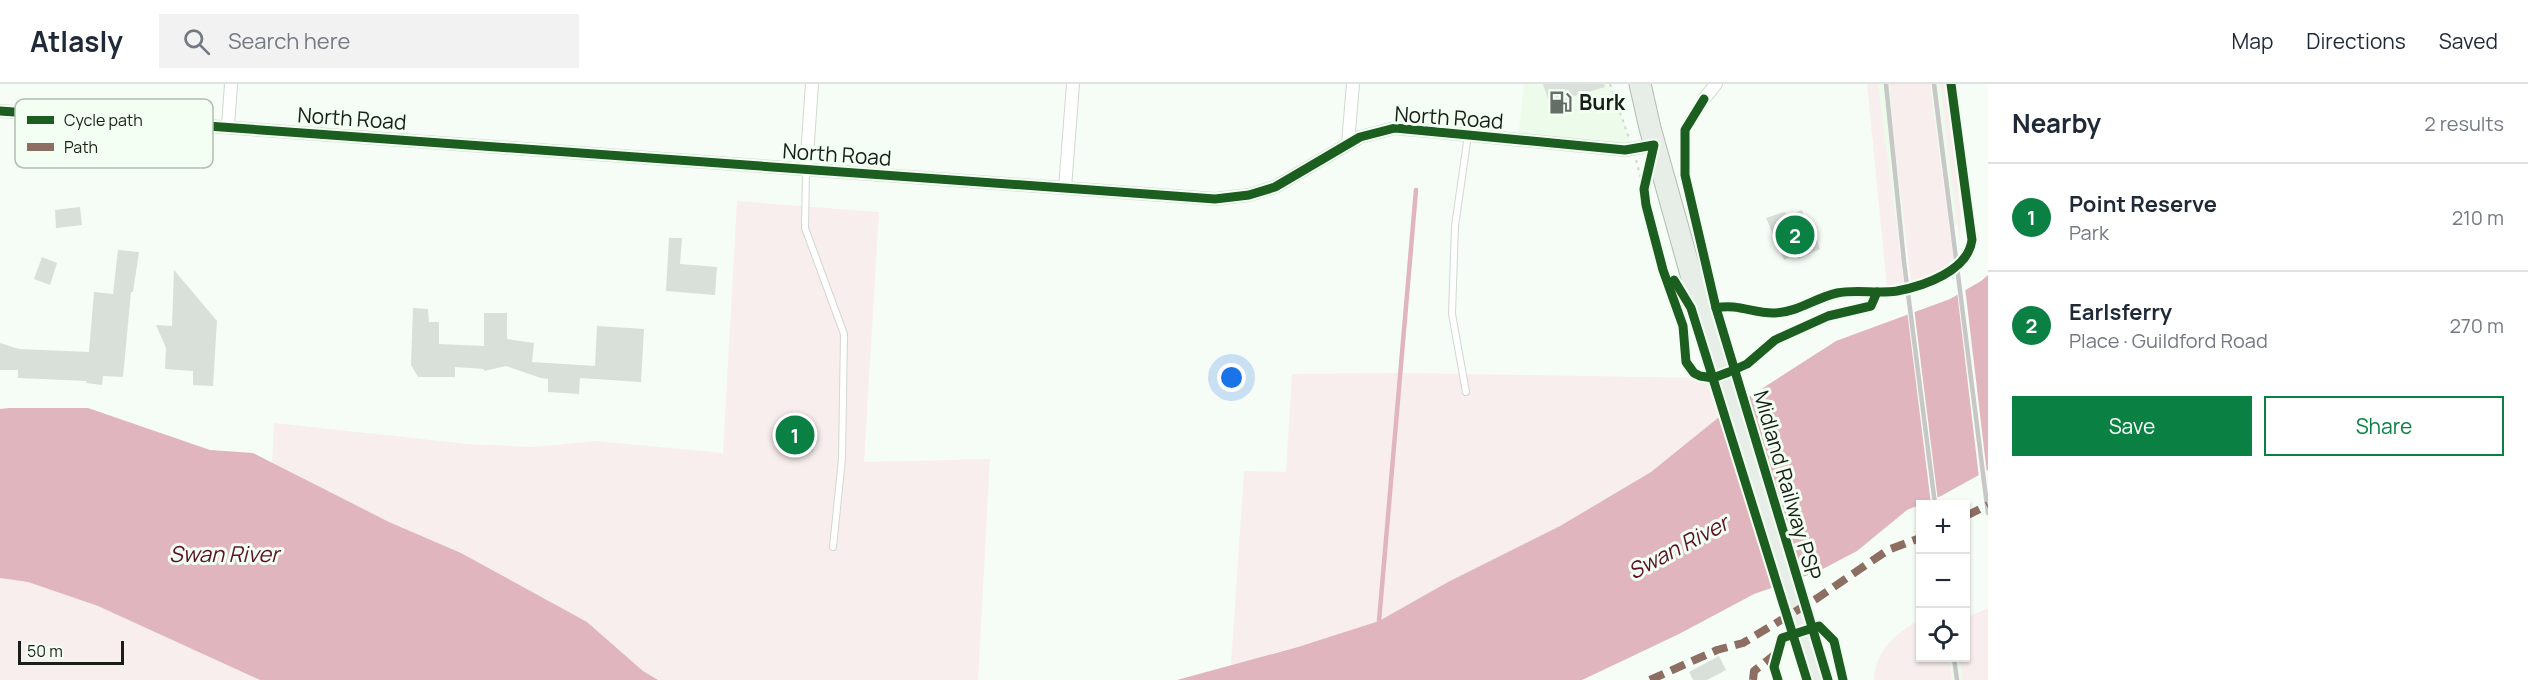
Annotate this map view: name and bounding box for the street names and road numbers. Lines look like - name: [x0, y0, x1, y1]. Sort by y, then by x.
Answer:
- street label: North Road: [1394, 99, 1504, 135]
- street label: North Road: [297, 100, 407, 136]
- street label: North Road: [782, 136, 892, 172]
- street label: Midland Railway PSP: [1748, 387, 1828, 583]

